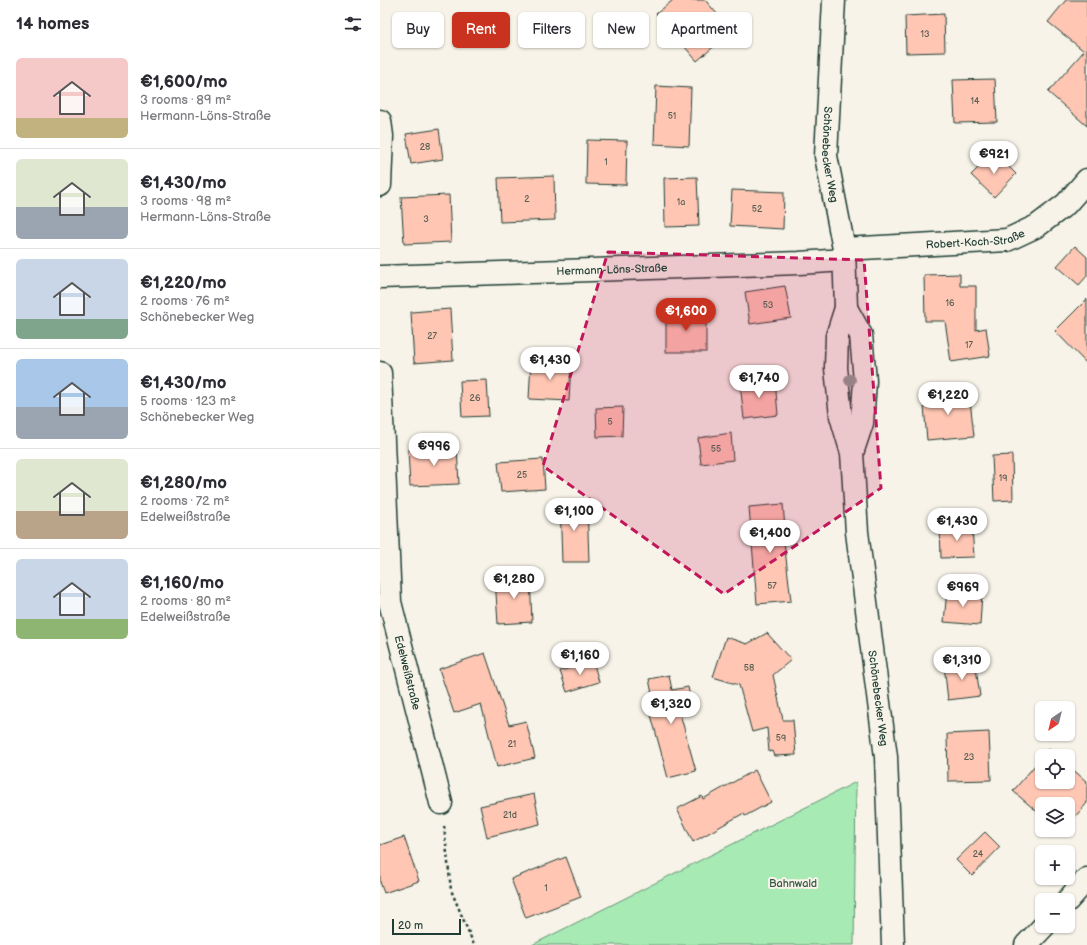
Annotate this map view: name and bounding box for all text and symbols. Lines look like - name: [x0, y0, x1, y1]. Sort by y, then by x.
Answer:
- chip: Buy: [392, 12, 444, 48]
- chip: Rent: [452, 12, 510, 48]
- chip: Filters: [518, 12, 585, 48]
- chip: New: [593, 12, 649, 48]
- chip: Apartment: [657, 12, 752, 48]
- icon: filters: [342, 13, 364, 35]
- text: 14 homes: [16, 14, 89, 34]
- house number: 13: [920, 29, 930, 40]
- text: €1,600/mo: [140, 72, 227, 92]
- icon: home: [48, 74, 96, 122]
- text: 3 rooms · 89 m²: [140, 92, 231, 108]
- house number: 14: [971, 96, 980, 107]
- street label: Schönebecker Weg: [819, 106, 841, 204]
- text: Hermann-Löns-Straße: [140, 108, 271, 124]
- house number: 51: [668, 111, 676, 122]
- pin: €921: [970, 141, 1018, 175]
- house number: 28: [420, 142, 430, 153]
- text: €921: [979, 146, 1009, 162]
- house number: 1: [604, 157, 608, 168]
- text: €1,430/mo: [140, 173, 226, 193]
- icon: home: [48, 175, 96, 223]
- text: 3 rooms · 98 m²: [140, 193, 231, 209]
- house number: 2: [524, 194, 530, 205]
- house number: 1a: [677, 197, 685, 208]
- house number: 52: [752, 204, 763, 215]
- text: Hermann-Löns-Straße: [140, 209, 271, 225]
- house number: 3: [423, 214, 429, 225]
- street label: Robert-Koch-Straße: [925, 226, 1027, 251]
- street label: Hermann-Löns-Straße: [556, 261, 668, 278]
- text: €1,220/mo: [140, 273, 227, 293]
- icon: home: [48, 275, 96, 323]
- text: 2 rooms · 76 m²: [140, 293, 230, 309]
- pin: €1,600: [653, 298, 719, 332]
- house number: 16: [946, 298, 955, 309]
- house number: 53: [763, 300, 774, 311]
- text: €1,600: [665, 303, 707, 319]
- text: Schönebecker Weg: [140, 309, 254, 325]
- house number: 27: [427, 331, 437, 342]
- house number: 17: [965, 340, 974, 351]
- pin: €1,430: [517, 347, 583, 381]
- text: €1,430: [529, 352, 571, 368]
- pin: €1,740: [726, 365, 792, 399]
- text: €1,740: [738, 370, 780, 386]
- text: €1,430/mo: [140, 373, 226, 393]
- icon: home: [48, 375, 96, 423]
- pin: €1,220: [915, 382, 981, 416]
- text: €1,220: [927, 387, 969, 403]
- text: 5 rooms · 123 m²: [140, 393, 236, 409]
- house number: 26: [470, 393, 481, 404]
- text: Schönebecker Weg: [140, 409, 254, 425]
- house number: 5: [607, 417, 613, 428]
- pin: €996: [410, 433, 458, 467]
- text: €996: [418, 438, 450, 454]
- house number: 55: [711, 444, 721, 455]
- house number: 25: [517, 470, 527, 481]
- text: €1,280/mo: [140, 473, 227, 493]
- house number: 19: [999, 473, 1007, 484]
- icon: home: [48, 475, 96, 523]
- text: 2 rooms · 72 m²: [140, 493, 230, 509]
- pin: €1,100: [541, 498, 607, 532]
- text: €1,100: [554, 503, 594, 519]
- pin: €1,430: [924, 508, 990, 542]
- text: Edelweißstraße: [140, 509, 230, 525]
- text: €1,430: [936, 513, 978, 529]
- pin: €1,400: [737, 520, 803, 554]
- text: €1,400: [749, 525, 791, 541]
- pin: €1,280: [481, 566, 547, 600]
- text: €1,280: [493, 571, 535, 587]
- text: €1,160/mo: [140, 573, 224, 593]
- pin: €969: [939, 574, 987, 608]
- icon: home: [48, 575, 96, 623]
- text: €969: [947, 579, 979, 595]
- house number: 57: [767, 581, 777, 592]
- text: 2 rooms · 80 m²: [140, 593, 231, 609]
- text: Edelweißstraße: [140, 609, 230, 625]
- street label: Edelweißstraße: [392, 634, 423, 712]
- pin: €1,160: [547, 642, 613, 676]
- text: €1,160: [560, 647, 600, 663]
- pin: €1,310: [929, 647, 995, 681]
- street label: Schönebecker Weg: [865, 649, 891, 747]
- text: €1,310: [942, 652, 982, 668]
- house number: 58: [744, 663, 754, 674]
- pin: €1,320: [638, 691, 704, 725]
- text: €1,320: [650, 696, 692, 712]
- north arrow: [1035, 701, 1075, 741]
- map controls: [1035, 701, 1075, 933]
- house number: 59: [776, 733, 786, 744]
- house number: 21: [508, 739, 516, 750]
- button: locate: [1035, 749, 1075, 789]
- house number: 23: [964, 752, 975, 763]
- button: layers: [1035, 797, 1075, 837]
- house number: 21d: [503, 810, 517, 821]
- button: +: [1035, 845, 1075, 885]
- house number: 24: [973, 849, 984, 860]
- park label: Bahnwald: [769, 877, 817, 890]
- house number: 1: [544, 883, 548, 894]
- button: −: [1035, 893, 1075, 933]
- scale bar: [392, 917, 461, 936]
- text: 20 m: [398, 919, 423, 932]

